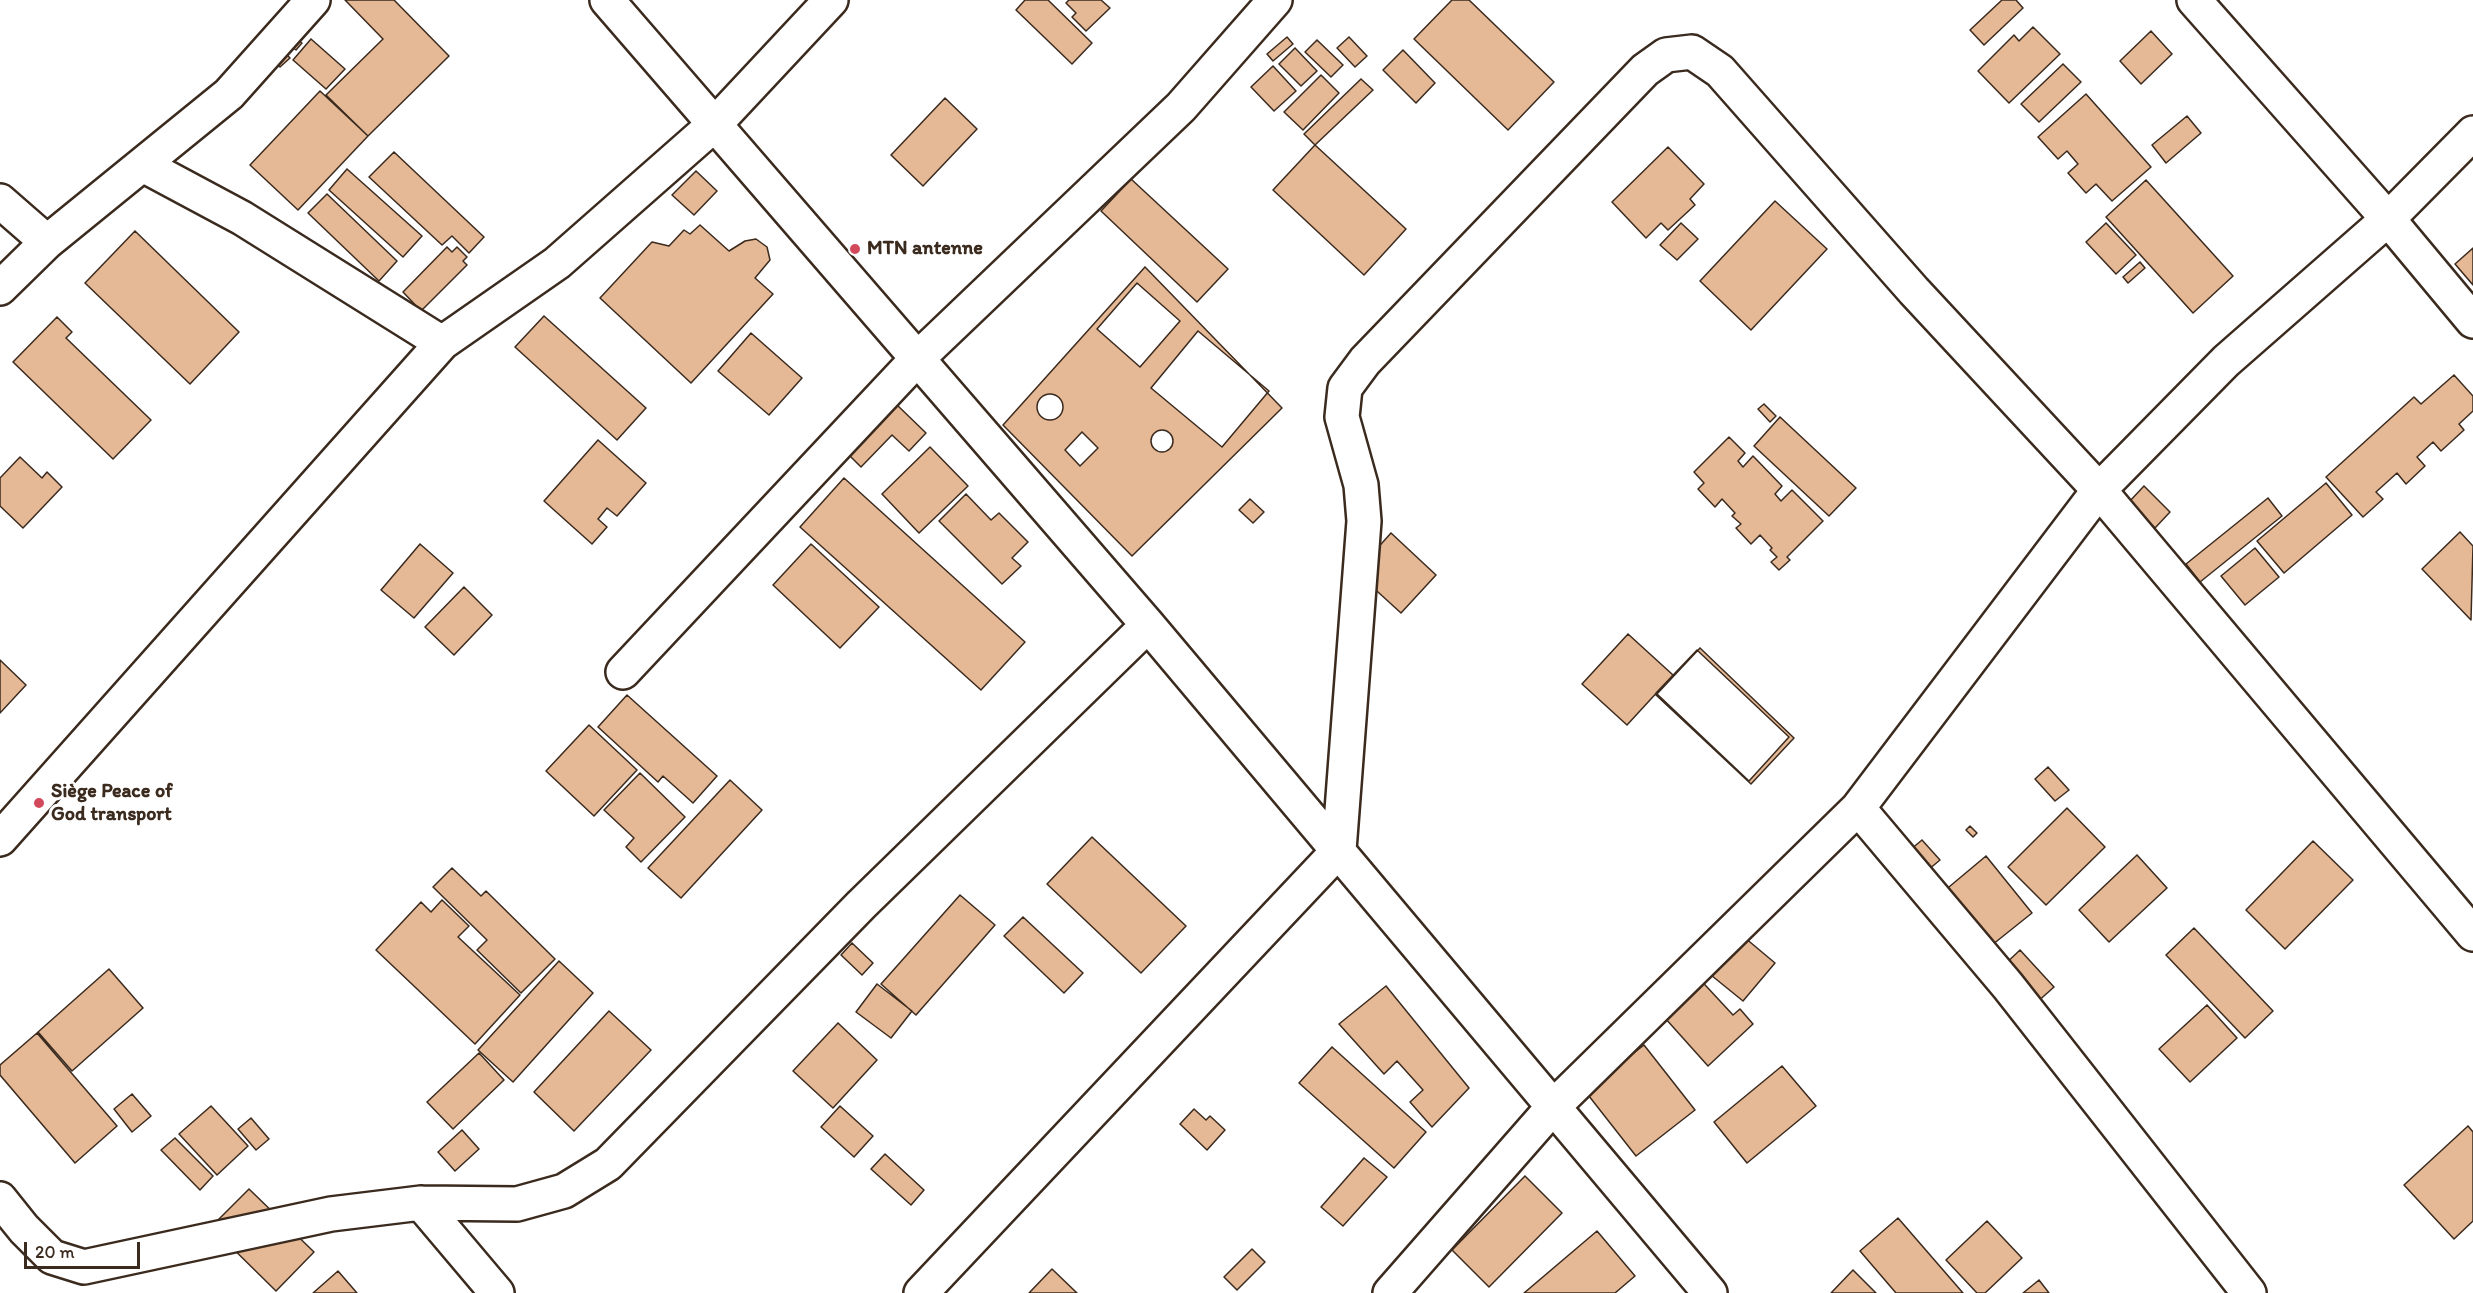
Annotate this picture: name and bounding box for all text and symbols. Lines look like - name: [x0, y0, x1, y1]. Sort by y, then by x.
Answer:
- place label: MTN antenne: [867, 237, 983, 261]
- marker: MTN antenne: [848, 242, 862, 256]
- place label: Siège Peace of God transport: [51, 780, 173, 827]
- marker: Siège Peace of God transport: [32, 796, 46, 810]
- scale bar: [27, 1230, 142, 1268]
- text: 20 m: [35, 1241, 75, 1263]

